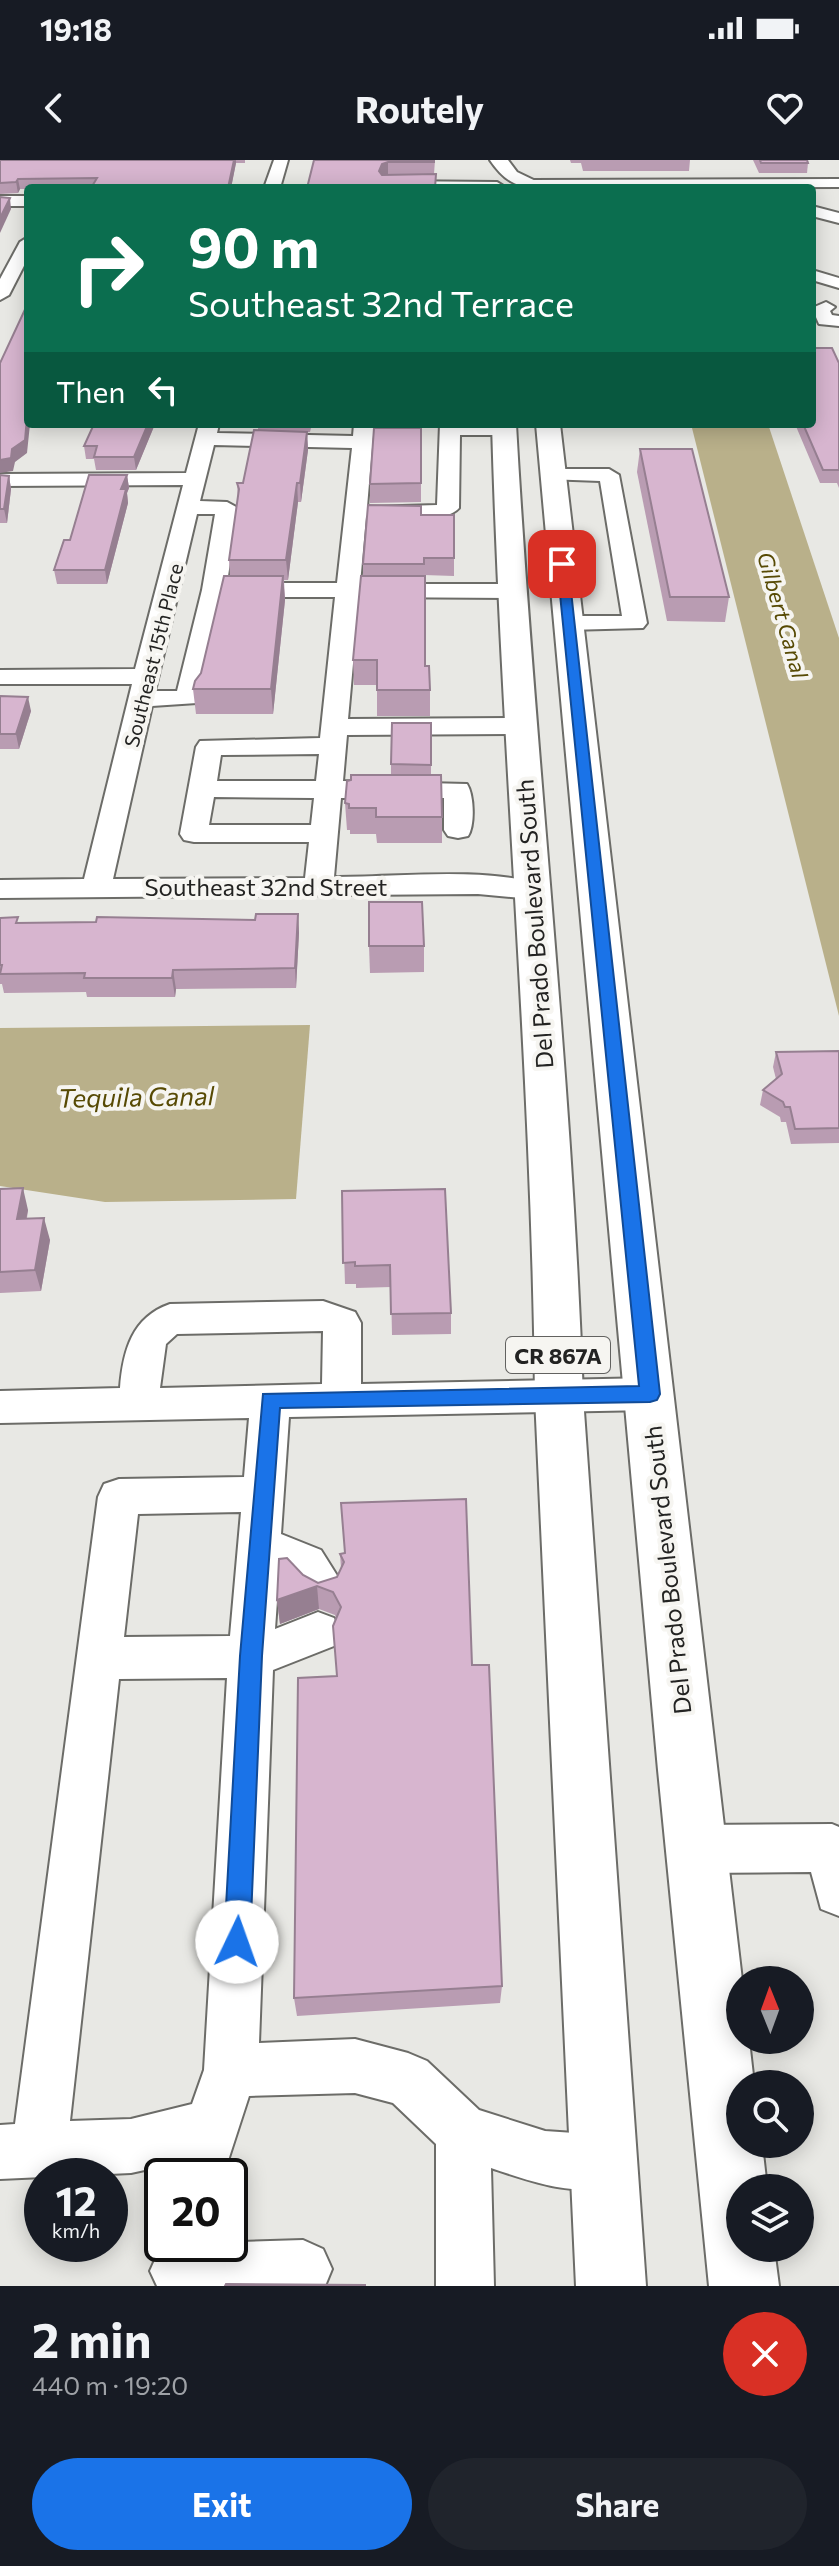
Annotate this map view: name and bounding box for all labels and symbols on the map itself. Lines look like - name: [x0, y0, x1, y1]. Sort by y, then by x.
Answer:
- pin: [528, 530, 596, 598]
- water label: Gilbert Canal: [752, 549, 814, 682]
- street label: Southeast 15th Place: [119, 561, 187, 749]
- street label: Del Prado Boulevard South: [509, 778, 559, 1070]
- street label: Southeast 32nd Street: [145, 872, 388, 901]
- water label: Tequila Canal: [58, 1079, 216, 1113]
- road number: CR 867A: [506, 1337, 610, 1373]
- street label: Del Prado Boulevard South: [637, 1424, 697, 1716]
- position arrow: [195, 1900, 279, 1984]
- north arrow: [726, 1966, 814, 2054]
- speed limit sign: 20: [144, 2158, 248, 2262]

